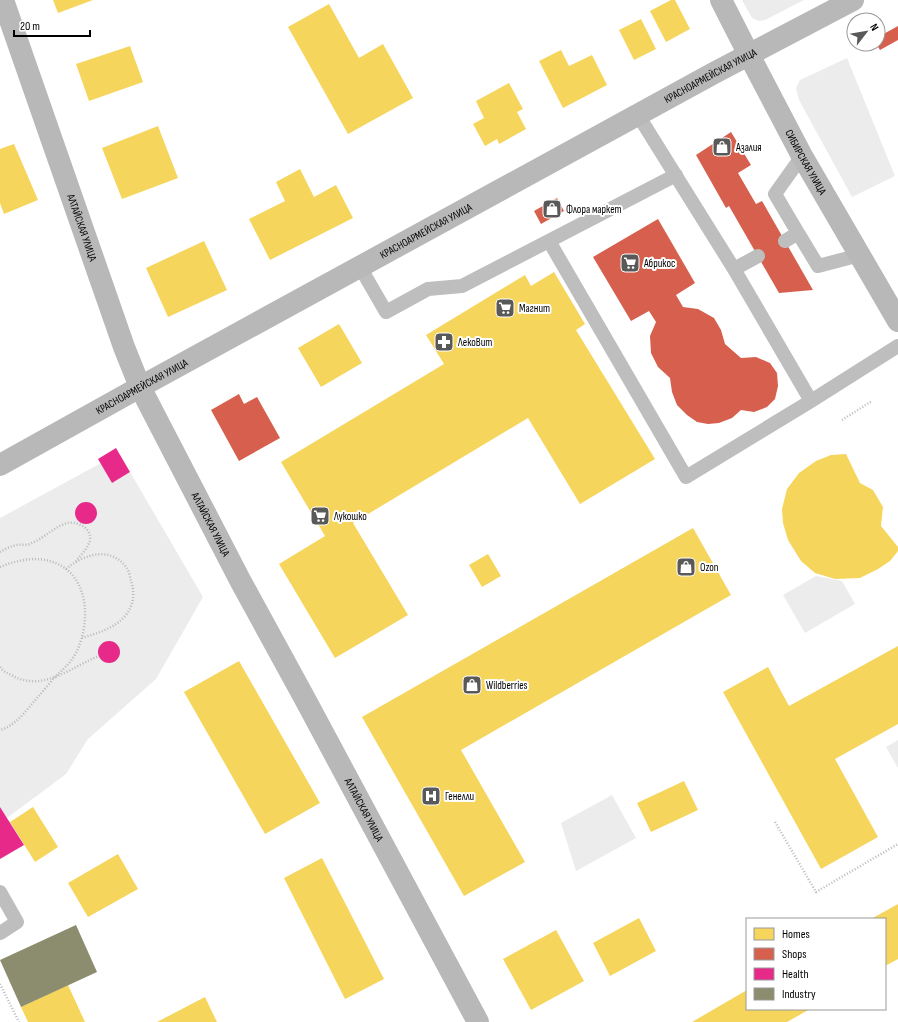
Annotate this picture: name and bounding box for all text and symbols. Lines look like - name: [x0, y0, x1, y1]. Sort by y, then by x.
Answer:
- scale bar: [14, 12, 90, 38]
- north arrow: [846, 12, 886, 52]
- text: 20 m: [20, 19, 40, 34]
- text: N: [867, 21, 881, 33]
- street label: КРАСНОАРМЕЙСКАЯ УЛИЦА: [662, 46, 759, 106]
- street label: СИБИРСКАЯ УЛИЦА: [782, 127, 829, 197]
- shop icon: Азалия: [711, 136, 733, 158]
- place label: Азалия: [735, 141, 762, 154]
- street label: АЛТАЙСКАЯ УЛИЦА: [64, 192, 100, 263]
- shop icon: Флора маркет: [541, 198, 563, 220]
- street label: КРАСНОАРМЕЙСКАЯ УЛИЦА: [378, 201, 475, 262]
- place label: Флора маркет: [566, 203, 622, 216]
- supermarket icon: Абрикос: [619, 252, 641, 274]
- place label: Абрикос: [643, 257, 675, 270]
- supermarket icon: Магнит: [494, 297, 516, 319]
- place label: Магнит: [519, 302, 550, 315]
- pharmacy icon: ЛекоВит: [433, 331, 455, 353]
- place label: ЛекоВит: [457, 336, 492, 349]
- street label: КРАСНОАРМЕЙСКАЯ УЛИЦА: [94, 356, 190, 417]
- street label: АЛТАЙСКАЯ УЛИЦА: [188, 489, 233, 559]
- supermarket icon: Лукошко: [309, 505, 331, 527]
- place label: Лукошко: [333, 510, 367, 523]
- shop icon: Ozon: [675, 556, 697, 578]
- place label: Ozon: [700, 561, 719, 574]
- shop icon: Wildberries: [461, 674, 483, 696]
- place label: Wildberries: [486, 679, 528, 692]
- street label: АЛТАЙСКАЯ УЛИЦА: [341, 775, 386, 844]
- hospital icon: Генелли: [420, 785, 442, 807]
- place label: Генелли: [445, 790, 475, 803]
- legend: [746, 918, 886, 1010]
- text: Homes: [782, 927, 810, 942]
- text: Shops: [782, 947, 807, 962]
- text: Health: [782, 967, 809, 982]
- text: Industry: [782, 987, 816, 1002]

